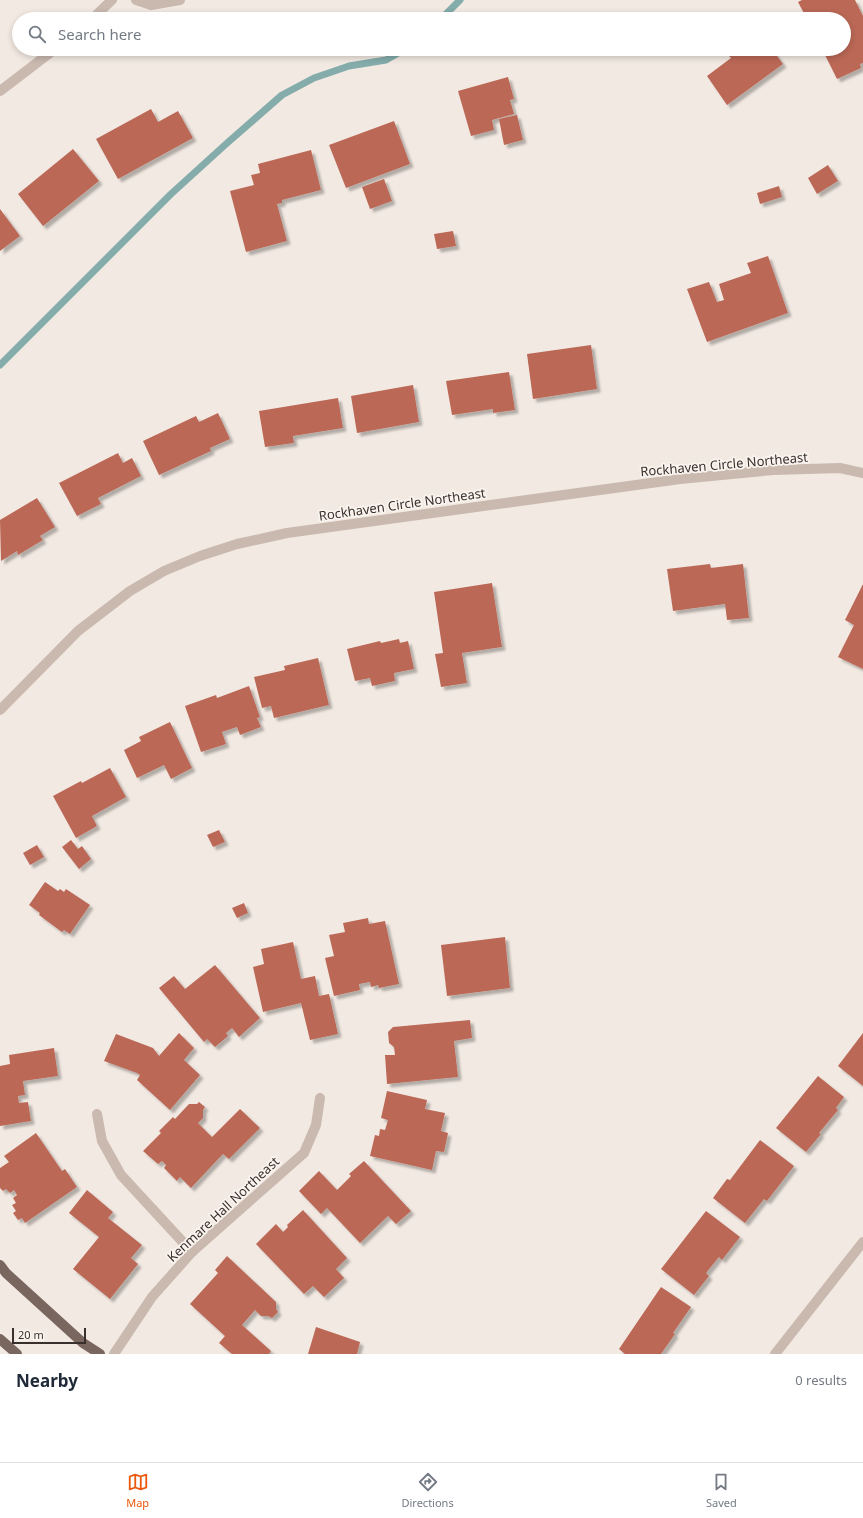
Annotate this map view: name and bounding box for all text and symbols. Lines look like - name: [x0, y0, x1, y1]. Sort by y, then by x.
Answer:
- search box: [12, 12, 851, 56]
- icon: search: [26, 23, 48, 45]
- text: Search here: [58, 24, 141, 44]
- street label: Rockhaven Circle Northeast: [639, 448, 809, 480]
- street label: Rockhaven Circle Northeast: [317, 483, 487, 525]
- street label: Kenmare Hall Northeast: [163, 1152, 283, 1266]
- scale bar: [12, 1326, 86, 1345]
- text: 20 m: [18, 1327, 44, 1342]
- text: Nearby: [16, 1369, 78, 1392]
- text: 0 results: [795, 1371, 847, 1389]
- tab: Map: [126, 1471, 149, 1510]
- tab: Directions: [401, 1471, 454, 1510]
- tab: Saved: [706, 1471, 737, 1510]

